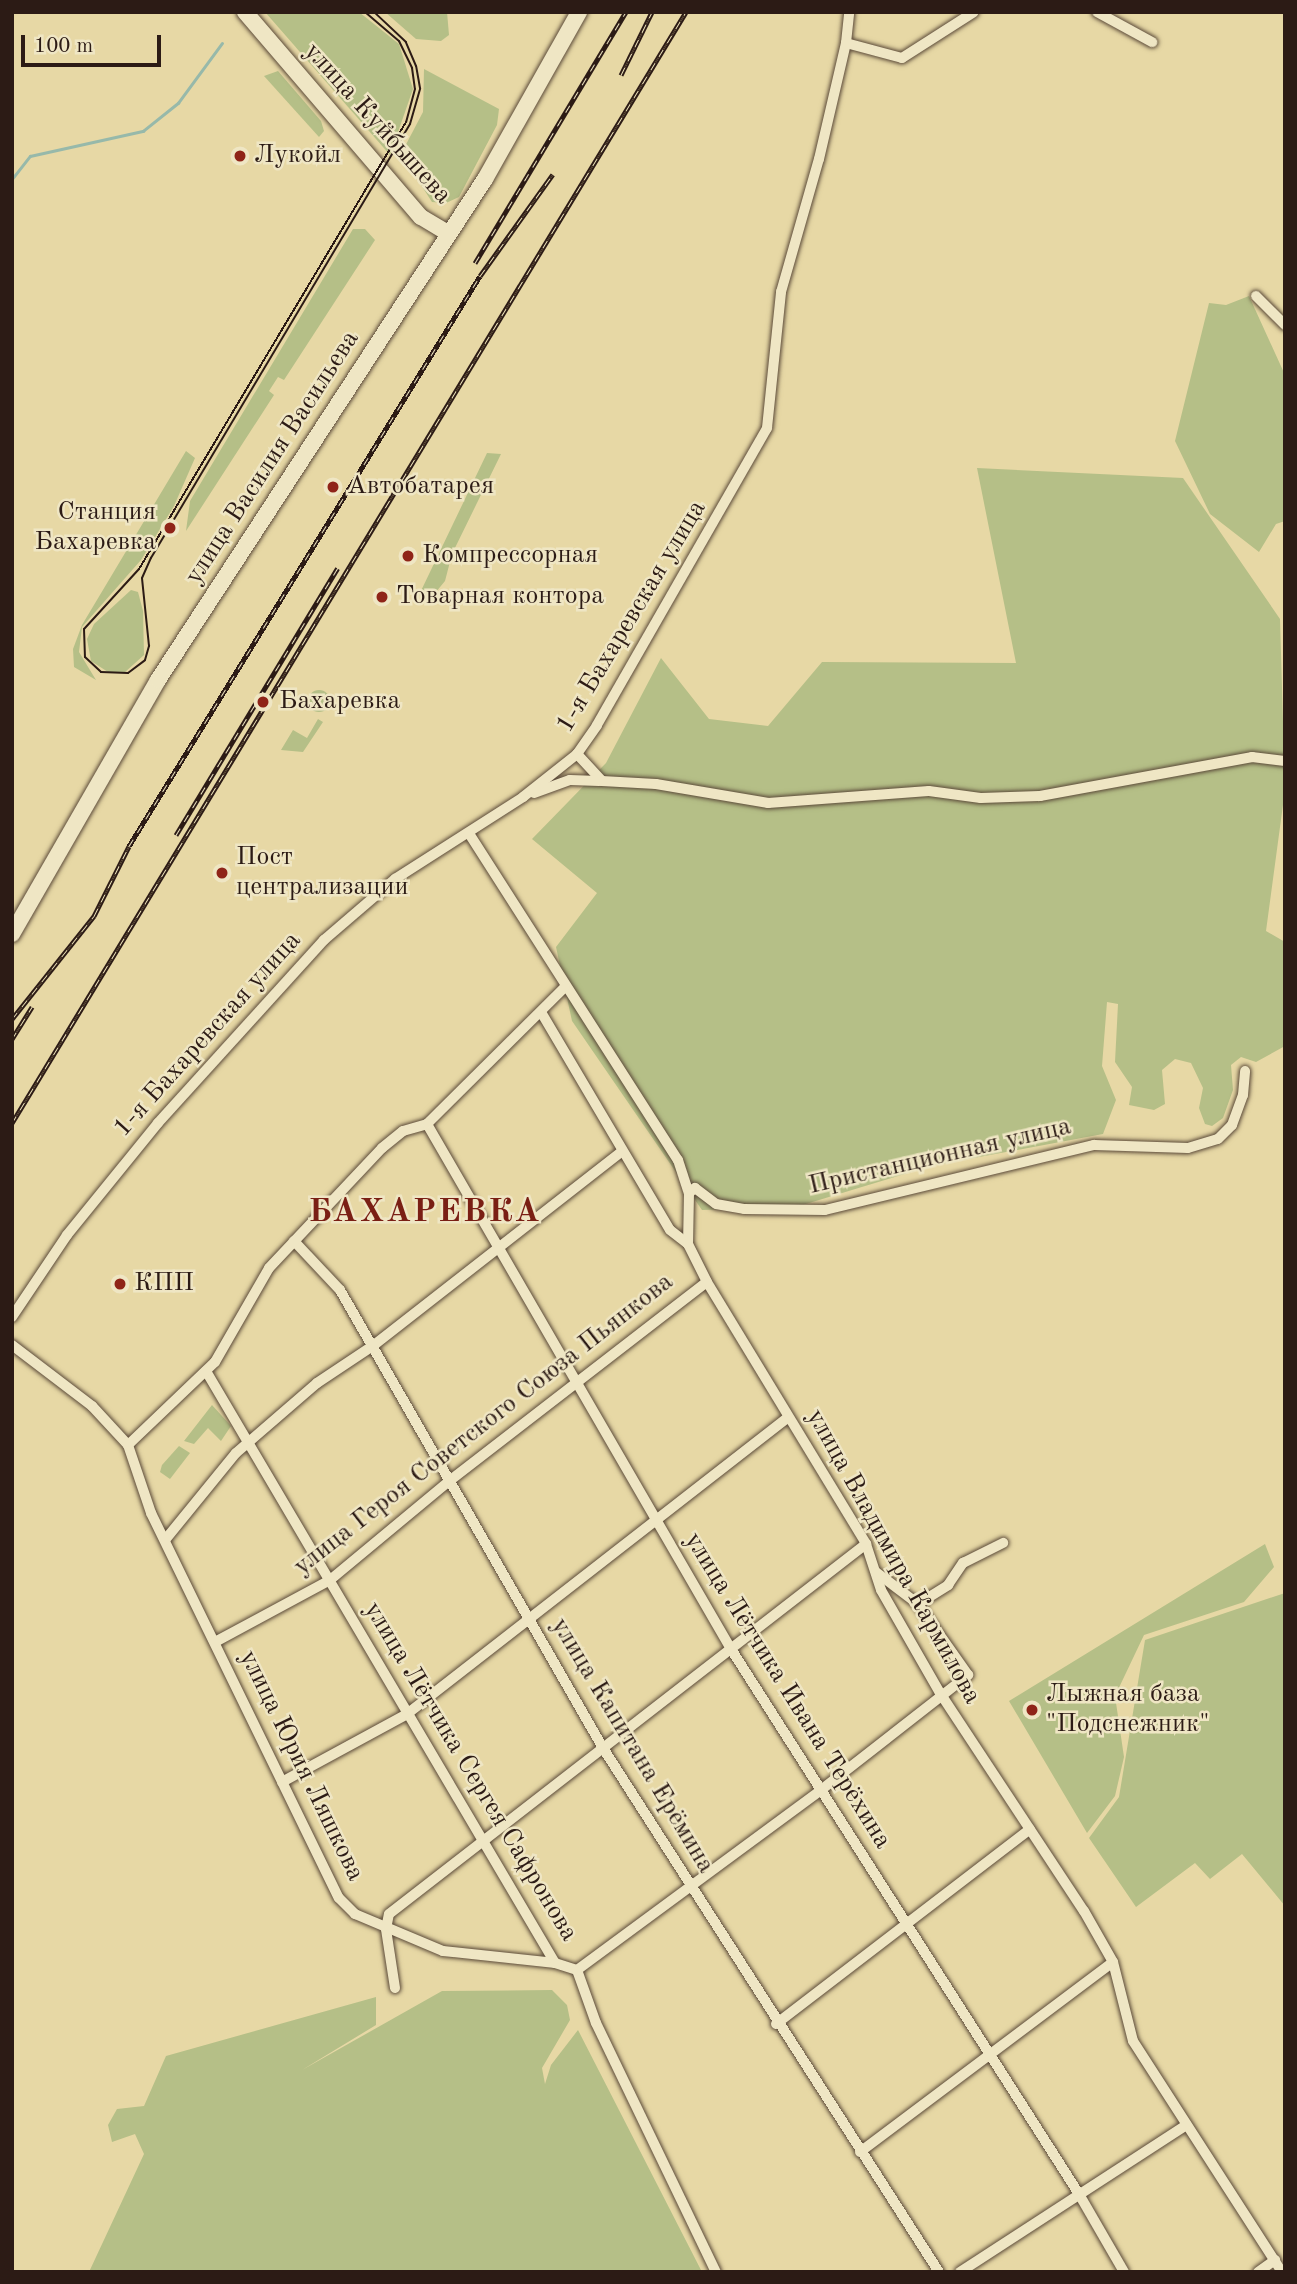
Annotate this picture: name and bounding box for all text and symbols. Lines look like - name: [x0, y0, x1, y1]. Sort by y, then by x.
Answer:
- scale bar: [24, 21, 164, 65]
- text: 100 m: [34, 36, 93, 57]
- street label: улица Куйбышева: [296, 37, 458, 211]
- place label: Лукойл: [254, 140, 341, 172]
- marker: Лукойл: [232, 148, 248, 164]
- street label: улица Василия Васильева: [179, 325, 367, 591]
- place label: Автобатарея: [347, 471, 494, 503]
- marker: Автобатарея: [325, 479, 341, 495]
- street label: 1-я Бахаревская улица: [550, 495, 714, 739]
- place label: Станция Бахаревка: [35, 497, 156, 558]
- marker: Станция Бахаревка: [162, 520, 178, 536]
- place label: Компрессорная: [422, 540, 598, 572]
- marker: Компрессорная: [400, 548, 416, 564]
- place label: Товарная контора: [396, 581, 604, 613]
- marker: Товарная контора: [374, 589, 390, 605]
- place label: Бахаревка: [279, 686, 400, 718]
- marker: Бахаревка: [253, 692, 273, 712]
- place label: Пост централизации: [236, 842, 408, 903]
- marker: Пост централизации: [214, 865, 230, 881]
- street label: 1-я Бахаревская улица: [108, 926, 308, 1144]
- street label: Пристанционная улица: [806, 1112, 1074, 1202]
- district label: БАХАРЕВКА: [310, 1193, 540, 1233]
- street label: улица Героя Советского Союза Пьянкова: [288, 1267, 680, 1583]
- place label: КПП: [134, 1268, 194, 1300]
- marker: КПП: [112, 1276, 128, 1292]
- street label: улица Владимира Кармилова: [799, 1404, 987, 1710]
- street label: улица Лётчика Ивана Терёхина: [677, 1527, 897, 1855]
- street label: улица Лётчика Сергея Сафронова: [356, 1597, 584, 1947]
- street label: улица Капитана Ерёмина: [543, 1613, 721, 1879]
- street label: улица Юрия Ляшкова: [232, 1645, 370, 1887]
- place label: Лыжная база "Подснежник": [1046, 1679, 1209, 1740]
- marker: Лыжная база "Подснежник": [1024, 1702, 1040, 1718]

